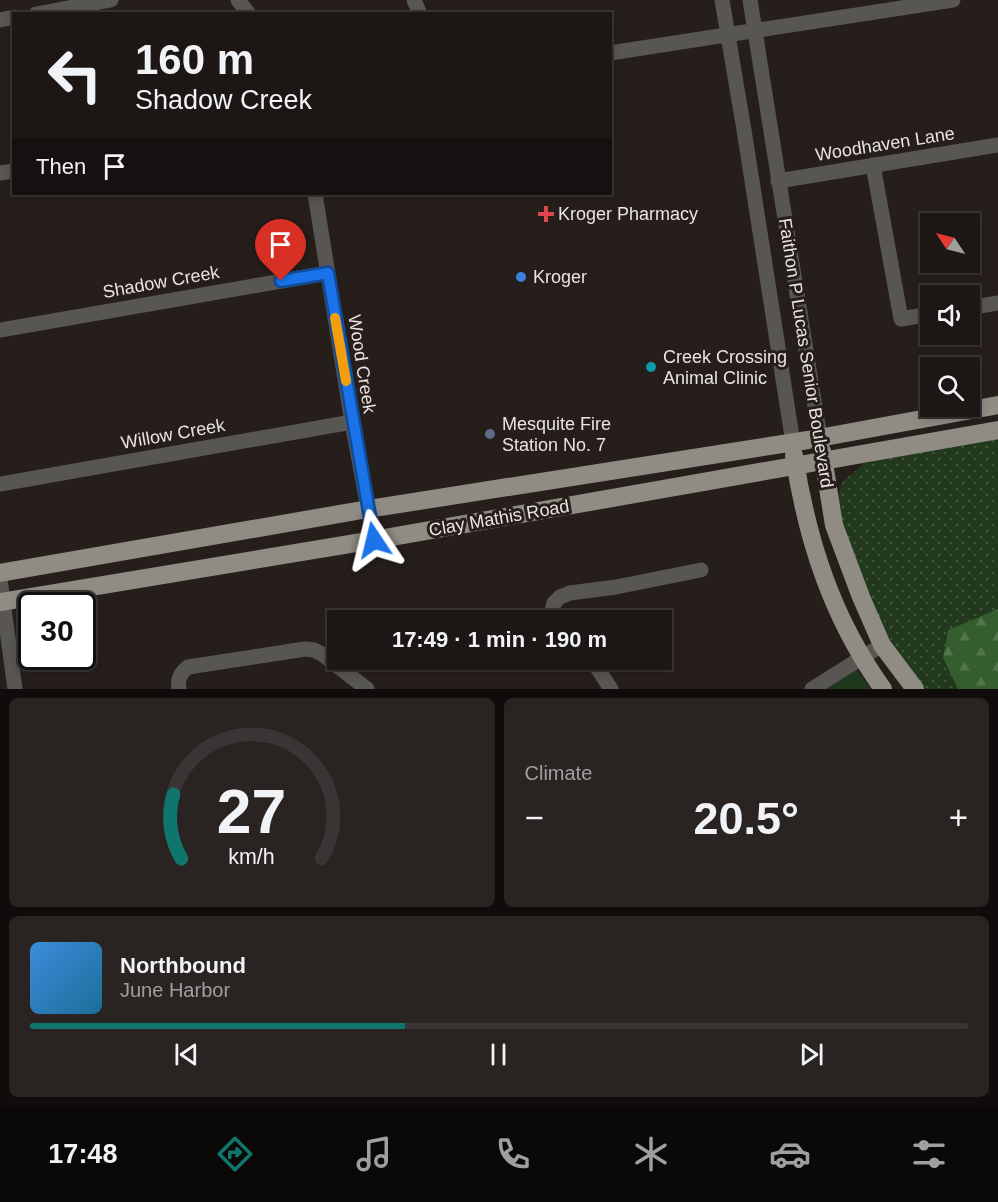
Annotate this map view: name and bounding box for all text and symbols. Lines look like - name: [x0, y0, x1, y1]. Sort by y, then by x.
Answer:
- icon: left: [36, 36, 114, 114]
- text: 160 m: [135, 36, 254, 83]
- text: Shadow Creek: [135, 85, 312, 115]
- street label: Woodhaven Lane: [814, 123, 956, 165]
- icon: arrive: [98, 150, 131, 183]
- text: Then: [36, 154, 86, 179]
- place label: Kroger Pharmacy: [558, 204, 698, 224]
- marker: Kroger Pharmacy: [539, 207, 553, 221]
- north arrow: [920, 213, 980, 273]
- map controls: [920, 213, 980, 417]
- street label: Faithon P Lucas Senior Boulevard: [775, 217, 837, 489]
- pin: [255, 219, 306, 281]
- icon: arrive: [264, 228, 297, 261]
- street label: Shadow Creek: [101, 262, 222, 302]
- place label: Kroger: [533, 267, 587, 287]
- marker: Kroger: [514, 270, 528, 284]
- button: sound: [920, 285, 980, 345]
- street label: Wood Creek: [344, 313, 380, 416]
- place label: Creek Crossing Animal Clinic: [663, 347, 787, 388]
- button: search: [920, 357, 980, 417]
- marker: Creek Crossing Animal Clinic: [644, 360, 658, 374]
- place label: Mesquite Fire Station No. 7: [502, 414, 611, 455]
- street label: Willow Creek: [120, 415, 227, 453]
- marker: Mesquite Fire Station No. 7: [483, 427, 497, 441]
- street label: Clay Mathis Road: [427, 496, 571, 540]
- position arrow: [342, 508, 406, 572]
- speed limit sign: 30: [18, 592, 96, 670]
- text: 17:49 · 1 min · 190 m: [392, 627, 607, 652]
- text: Climate: [525, 762, 592, 784]
- text: 27: [217, 777, 286, 846]
- text: 20.5°: [693, 793, 799, 844]
- text: −: [525, 799, 544, 836]
- text: +: [949, 799, 968, 836]
- text: km/h: [229, 846, 275, 870]
- text: Northbound: [120, 953, 246, 978]
- text: June Harbor: [120, 979, 230, 1001]
- icon: previous: [170, 1038, 203, 1071]
- icon: pause: [482, 1038, 515, 1071]
- icon: next: [795, 1038, 828, 1071]
- icon: directions: [214, 1133, 256, 1175]
- icon: music: [353, 1133, 395, 1175]
- icon: phone: [492, 1133, 534, 1175]
- icon: climate: [630, 1133, 672, 1175]
- icon: car: [769, 1133, 811, 1175]
- icon: filters: [908, 1133, 950, 1175]
- text: 17:48: [48, 1139, 117, 1169]

